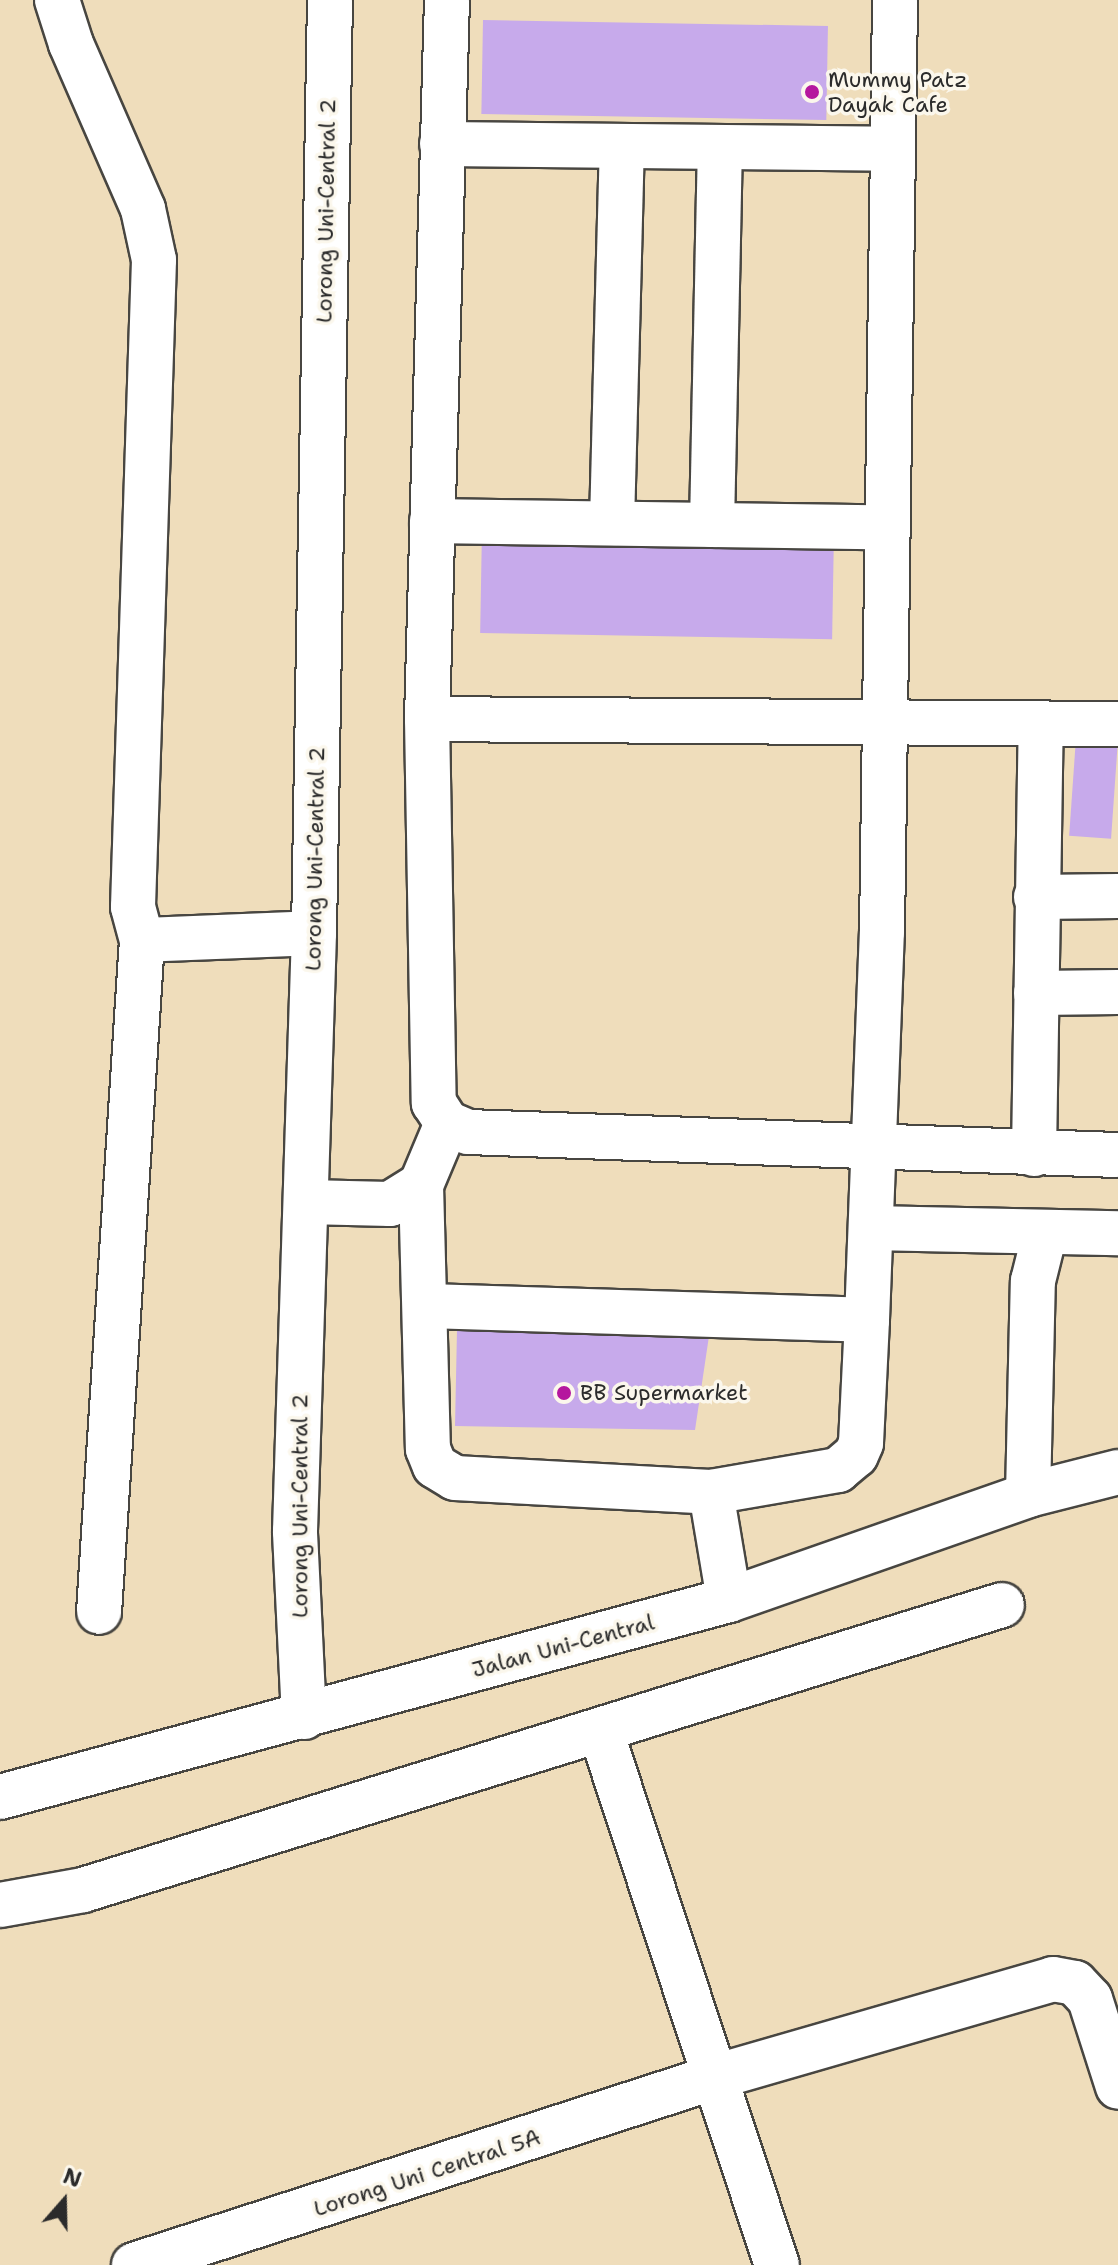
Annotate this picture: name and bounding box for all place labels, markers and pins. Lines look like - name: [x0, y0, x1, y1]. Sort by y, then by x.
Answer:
- place label: Mummy Patz Dayak Cafe: [828, 66, 967, 118]
- marker: Mummy Patz Dayak Cafe: [803, 83, 821, 101]
- place label: BB Supermarket: [580, 1380, 748, 1406]
- marker: BB Supermarket: [555, 1384, 573, 1402]

